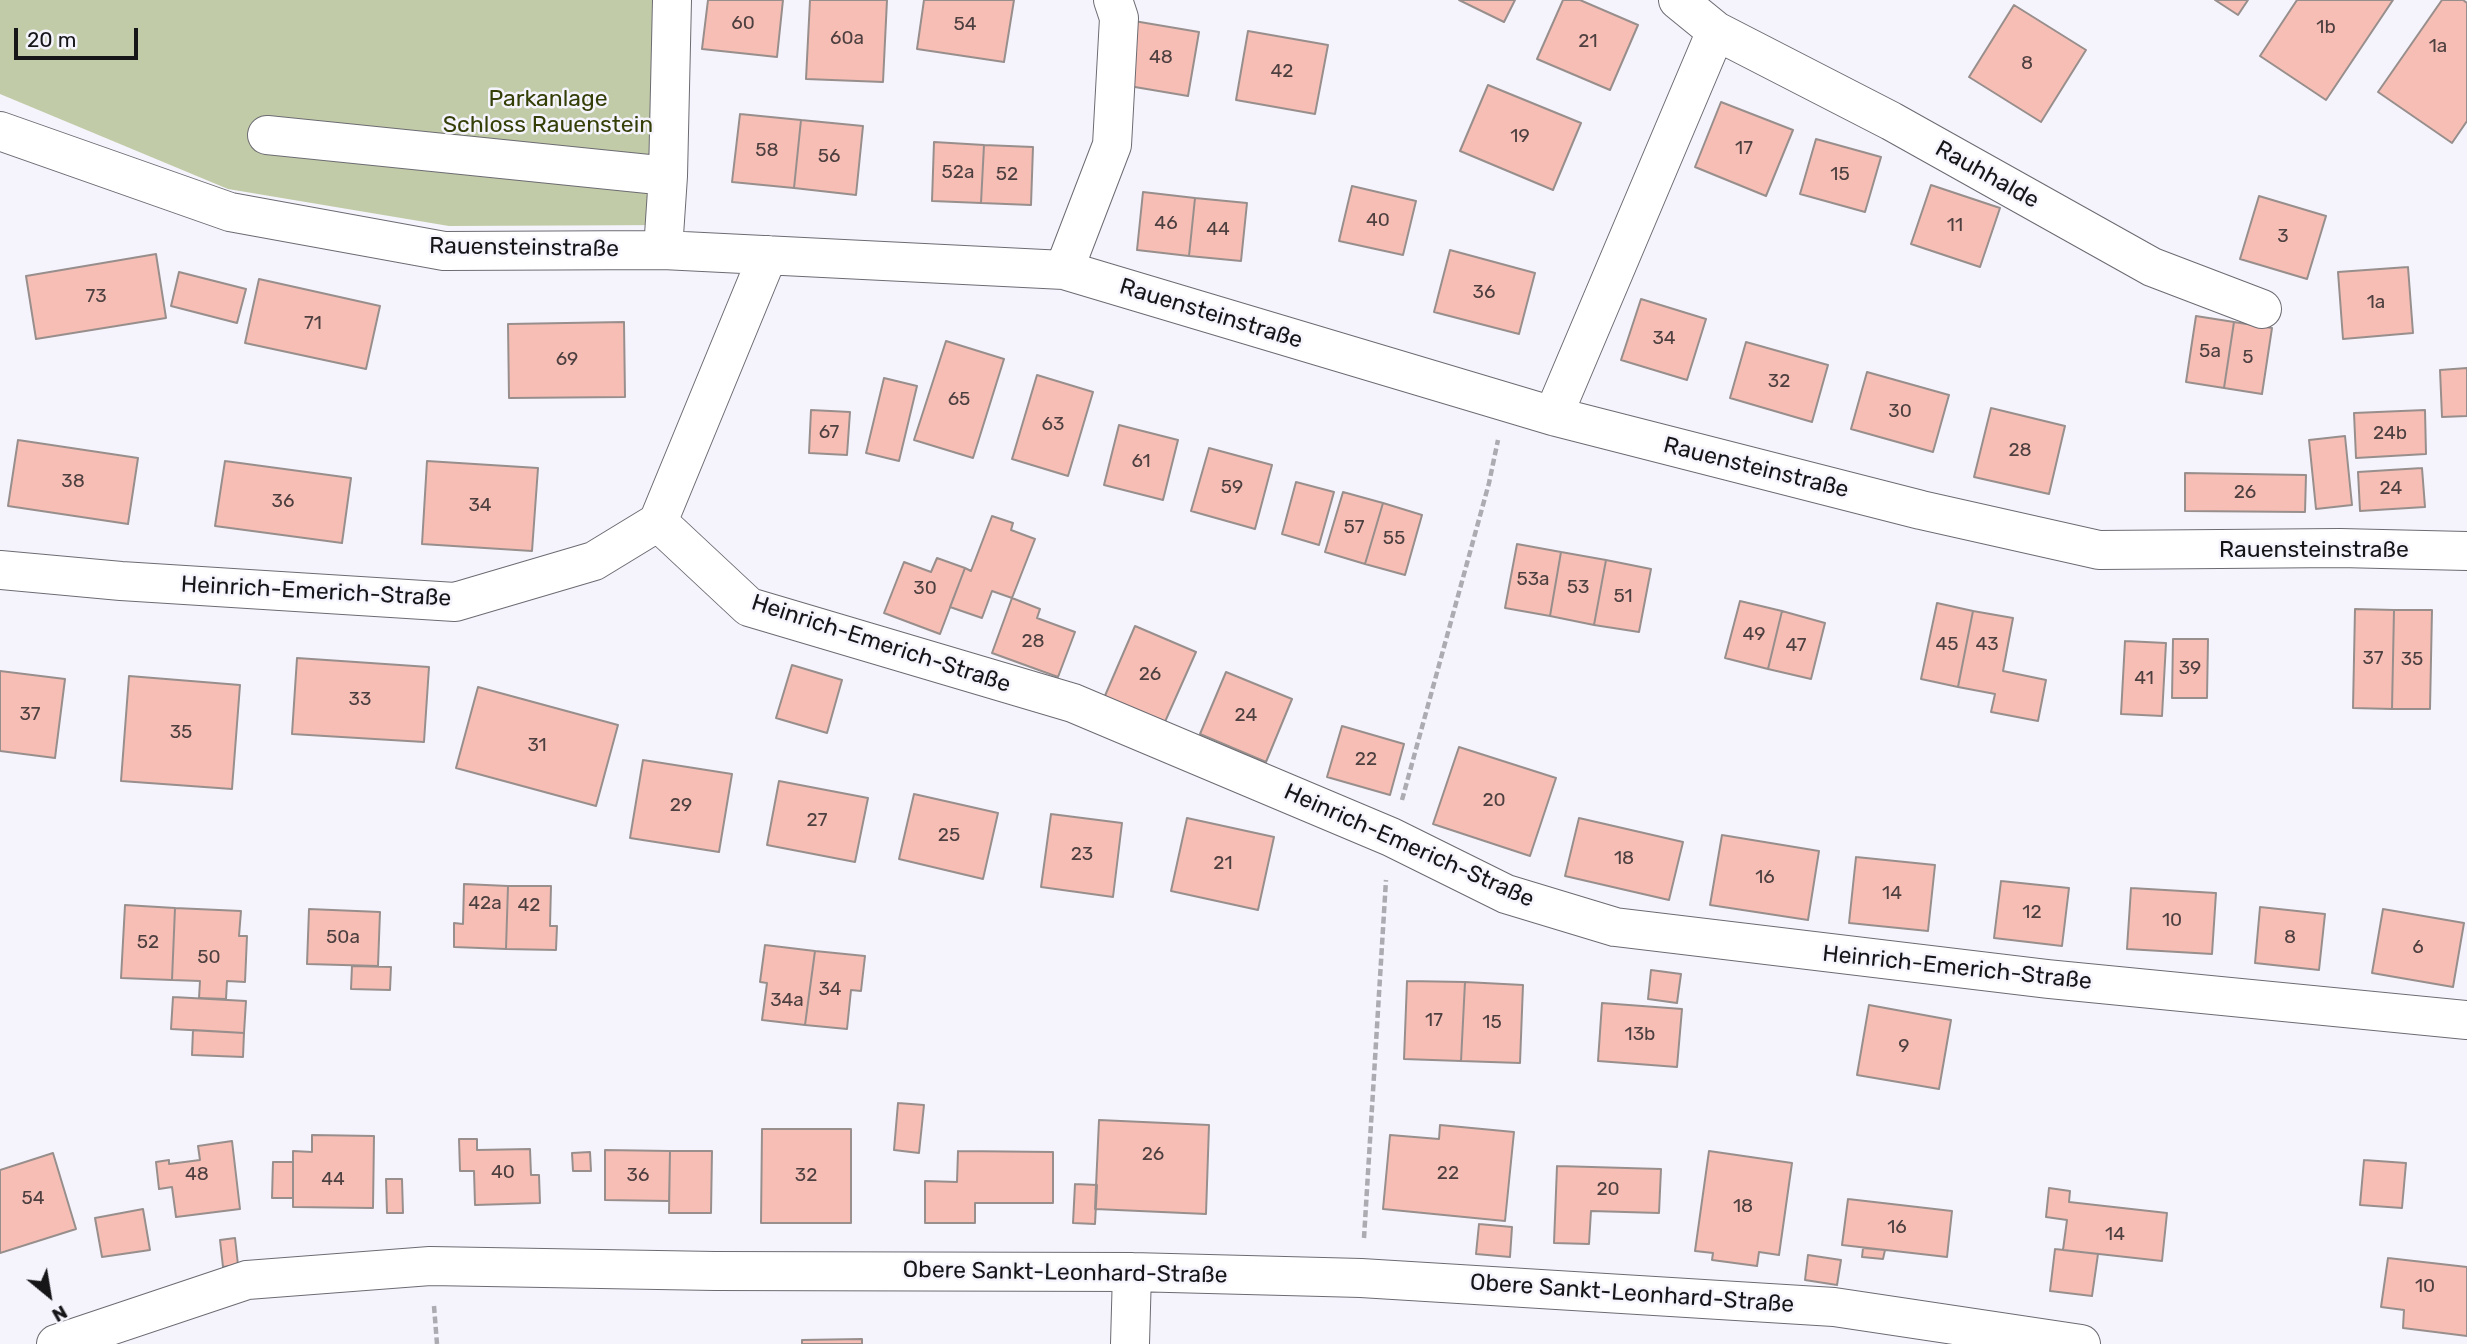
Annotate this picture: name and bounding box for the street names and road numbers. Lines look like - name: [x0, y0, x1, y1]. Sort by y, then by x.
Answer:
- street label: Rauhhalde: [1930, 135, 2044, 215]
- street label: Rauensteinstraße: [429, 233, 619, 263]
- street label: Rauensteinstraße: [1116, 273, 1306, 355]
- street label: Rauensteinstraße: [1661, 432, 1851, 504]
- street label: Rauensteinstraße: [2219, 536, 2409, 564]
- street label: Heinrich-Emerich-Straße: [180, 571, 452, 613]
- street label: Heinrich-Emerich-Straße: [748, 589, 1014, 699]
- street label: Heinrich-Emerich-Straße: [1280, 778, 1538, 914]
- street label: Heinrich-Emerich-Straße: [1821, 940, 2093, 996]
- street label: Obere Sankt-Leonhard-Straße: [902, 1256, 1228, 1290]
- street label: Obere Sankt-Leonhard-Straße: [1469, 1269, 1795, 1319]

